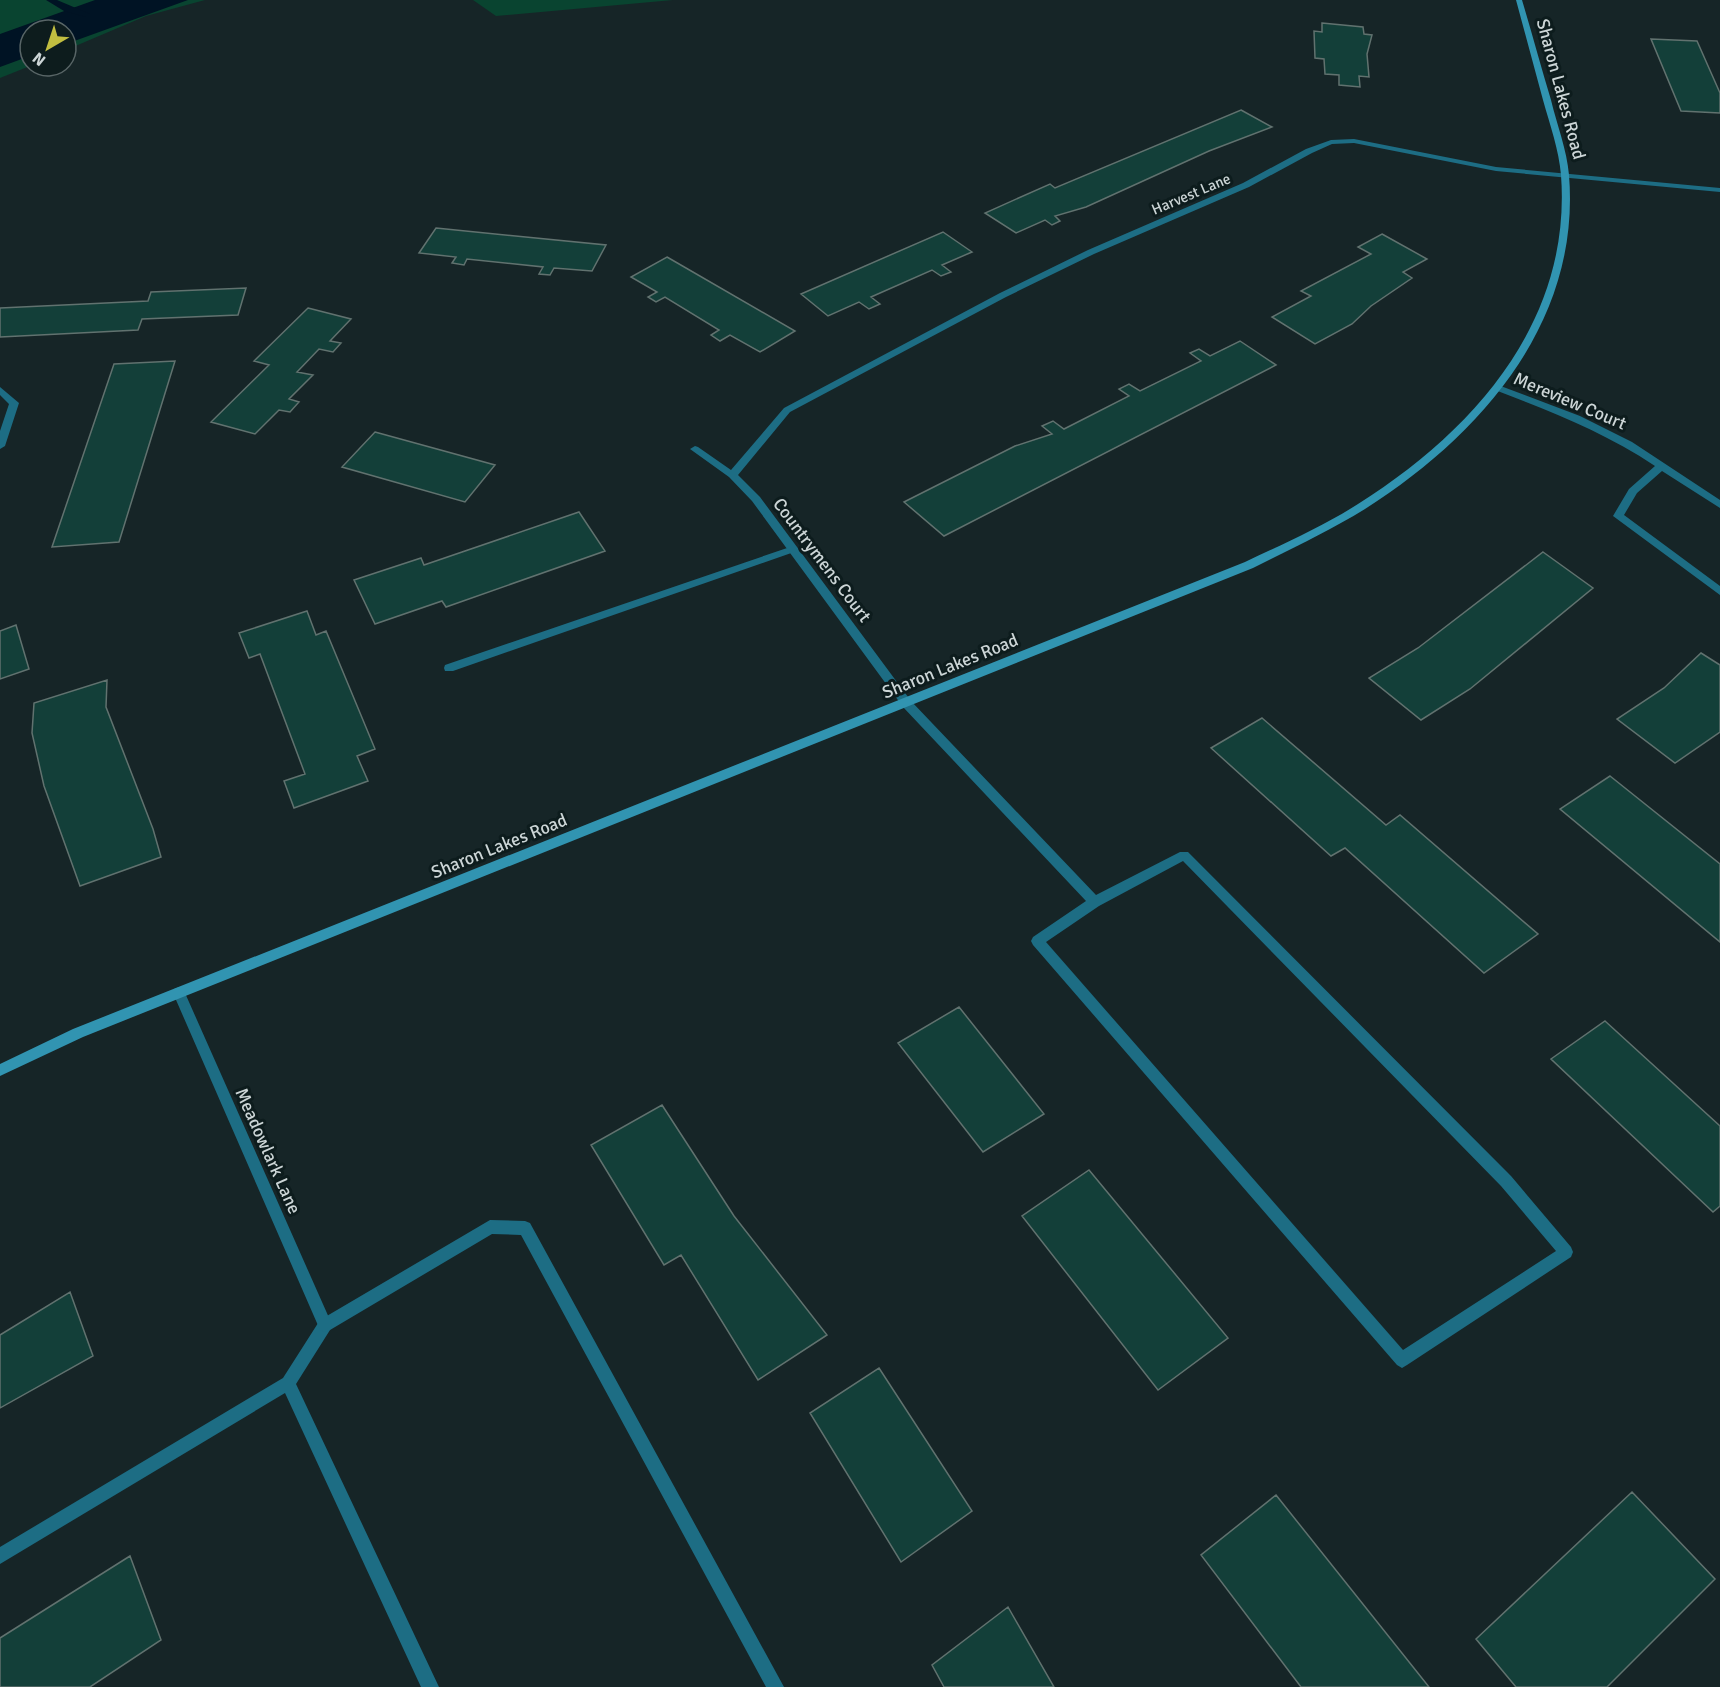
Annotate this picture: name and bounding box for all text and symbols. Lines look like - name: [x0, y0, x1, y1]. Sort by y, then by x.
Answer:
- street label: Sharon Lakes Road: [1532, 16, 1590, 162]
- north arrow: [18, 18, 78, 78]
- text: N: [29, 48, 50, 70]
- street label: Harvest Lane: [1149, 169, 1233, 219]
- street label: Mereview Court: [1510, 367, 1630, 435]
- street label: Countrymens Court: [768, 494, 876, 626]
- street label: Sharon Lakes Road: [879, 629, 1021, 703]
- street label: Sharon Lakes Road: [428, 809, 570, 883]
- street label: Meadowlark Lane: [230, 1085, 306, 1217]

